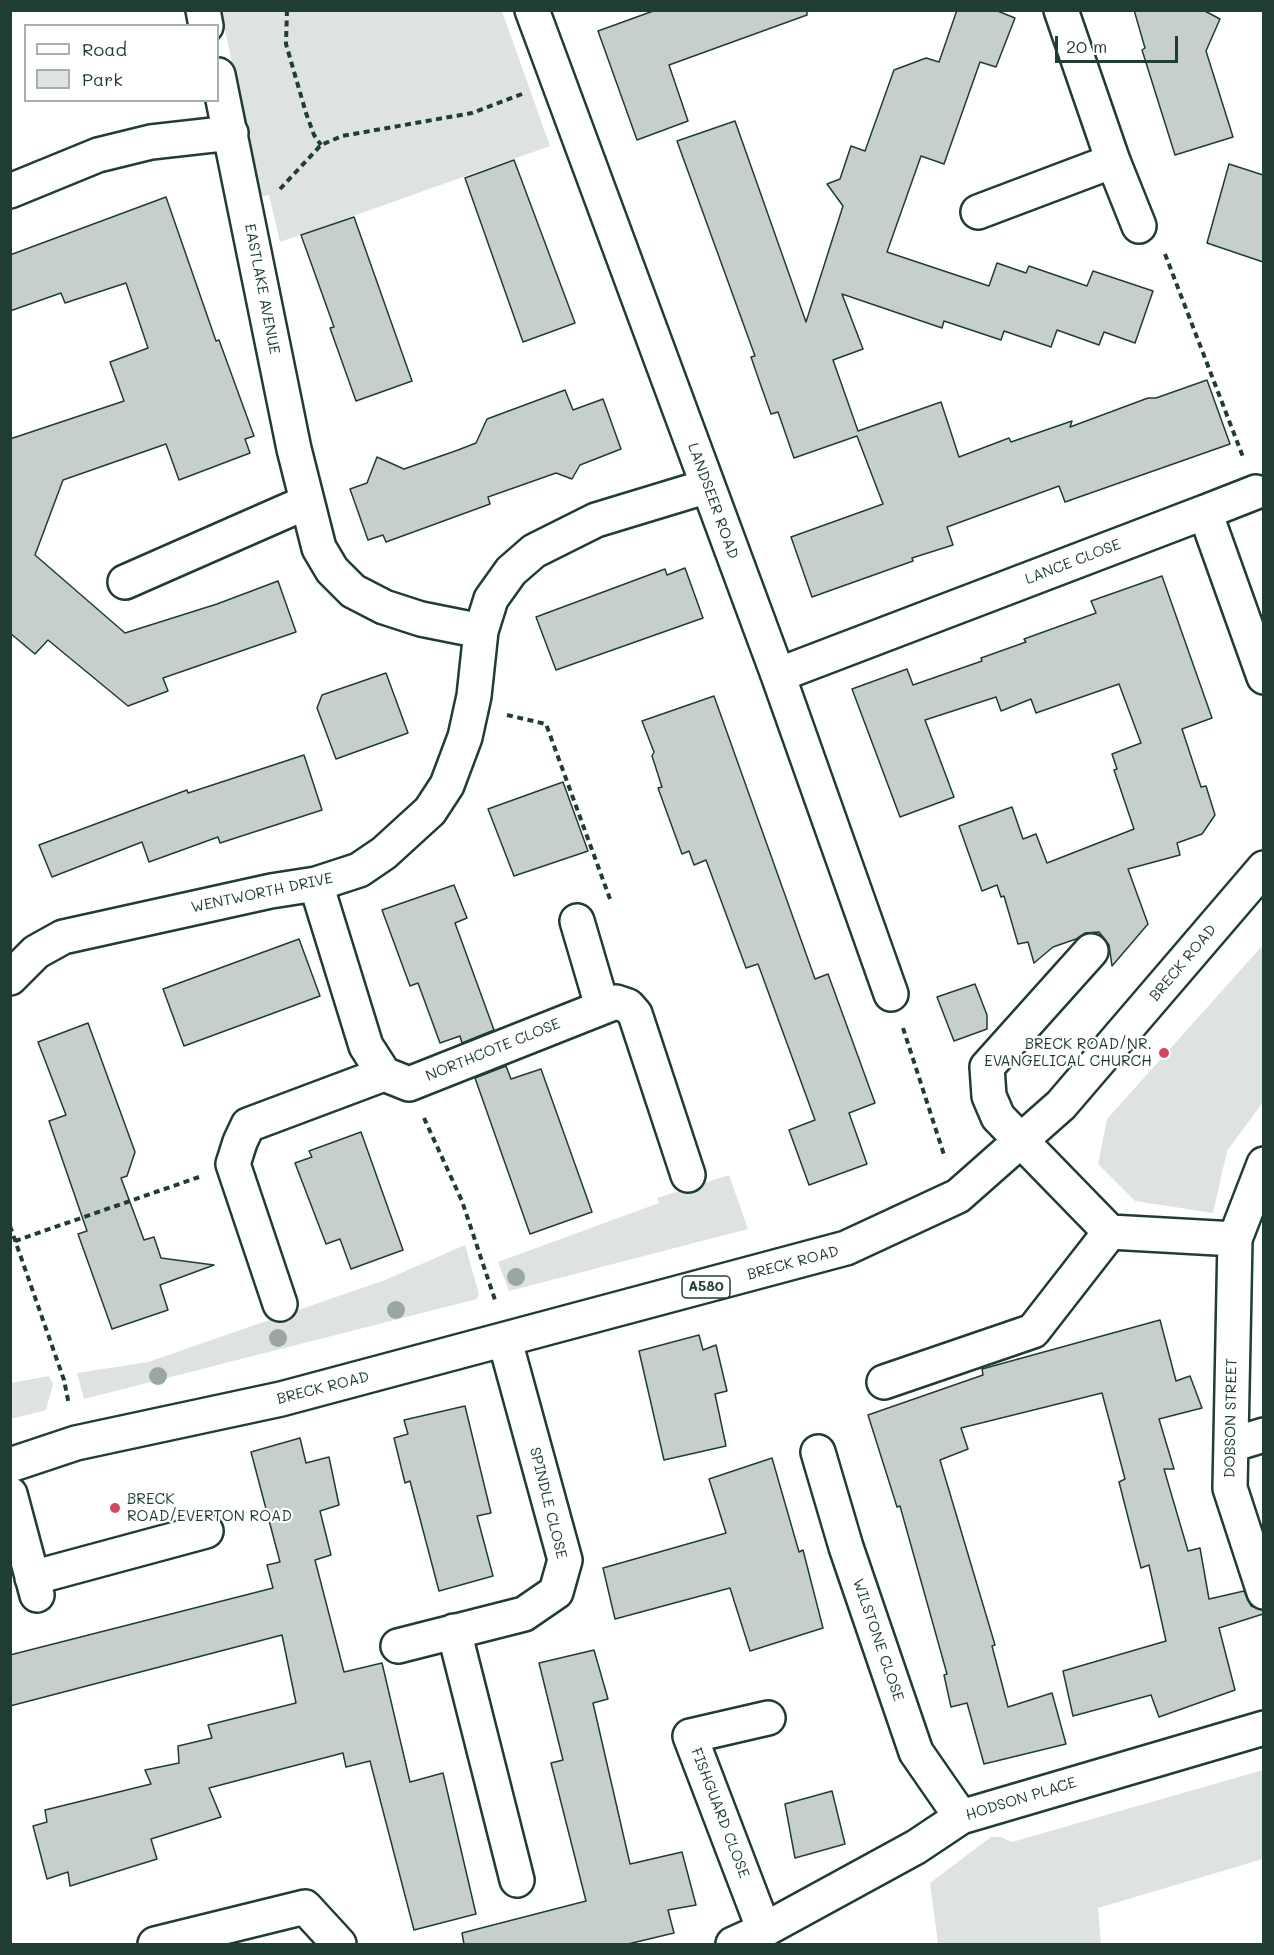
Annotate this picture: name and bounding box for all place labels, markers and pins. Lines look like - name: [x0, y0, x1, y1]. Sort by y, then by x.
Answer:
- place label: BRECK ROAD/NR. EVANGELICAL CHURCH: [984, 1035, 1152, 1070]
- marker: BRECK ROAD/NR. EVANGELICAL CHURCH: [1157, 1046, 1171, 1060]
- place label: BRECK ROAD/EVERTON ROAD: [127, 1490, 292, 1525]
- marker: BRECK ROAD/EVERTON ROAD: [108, 1501, 122, 1515]

